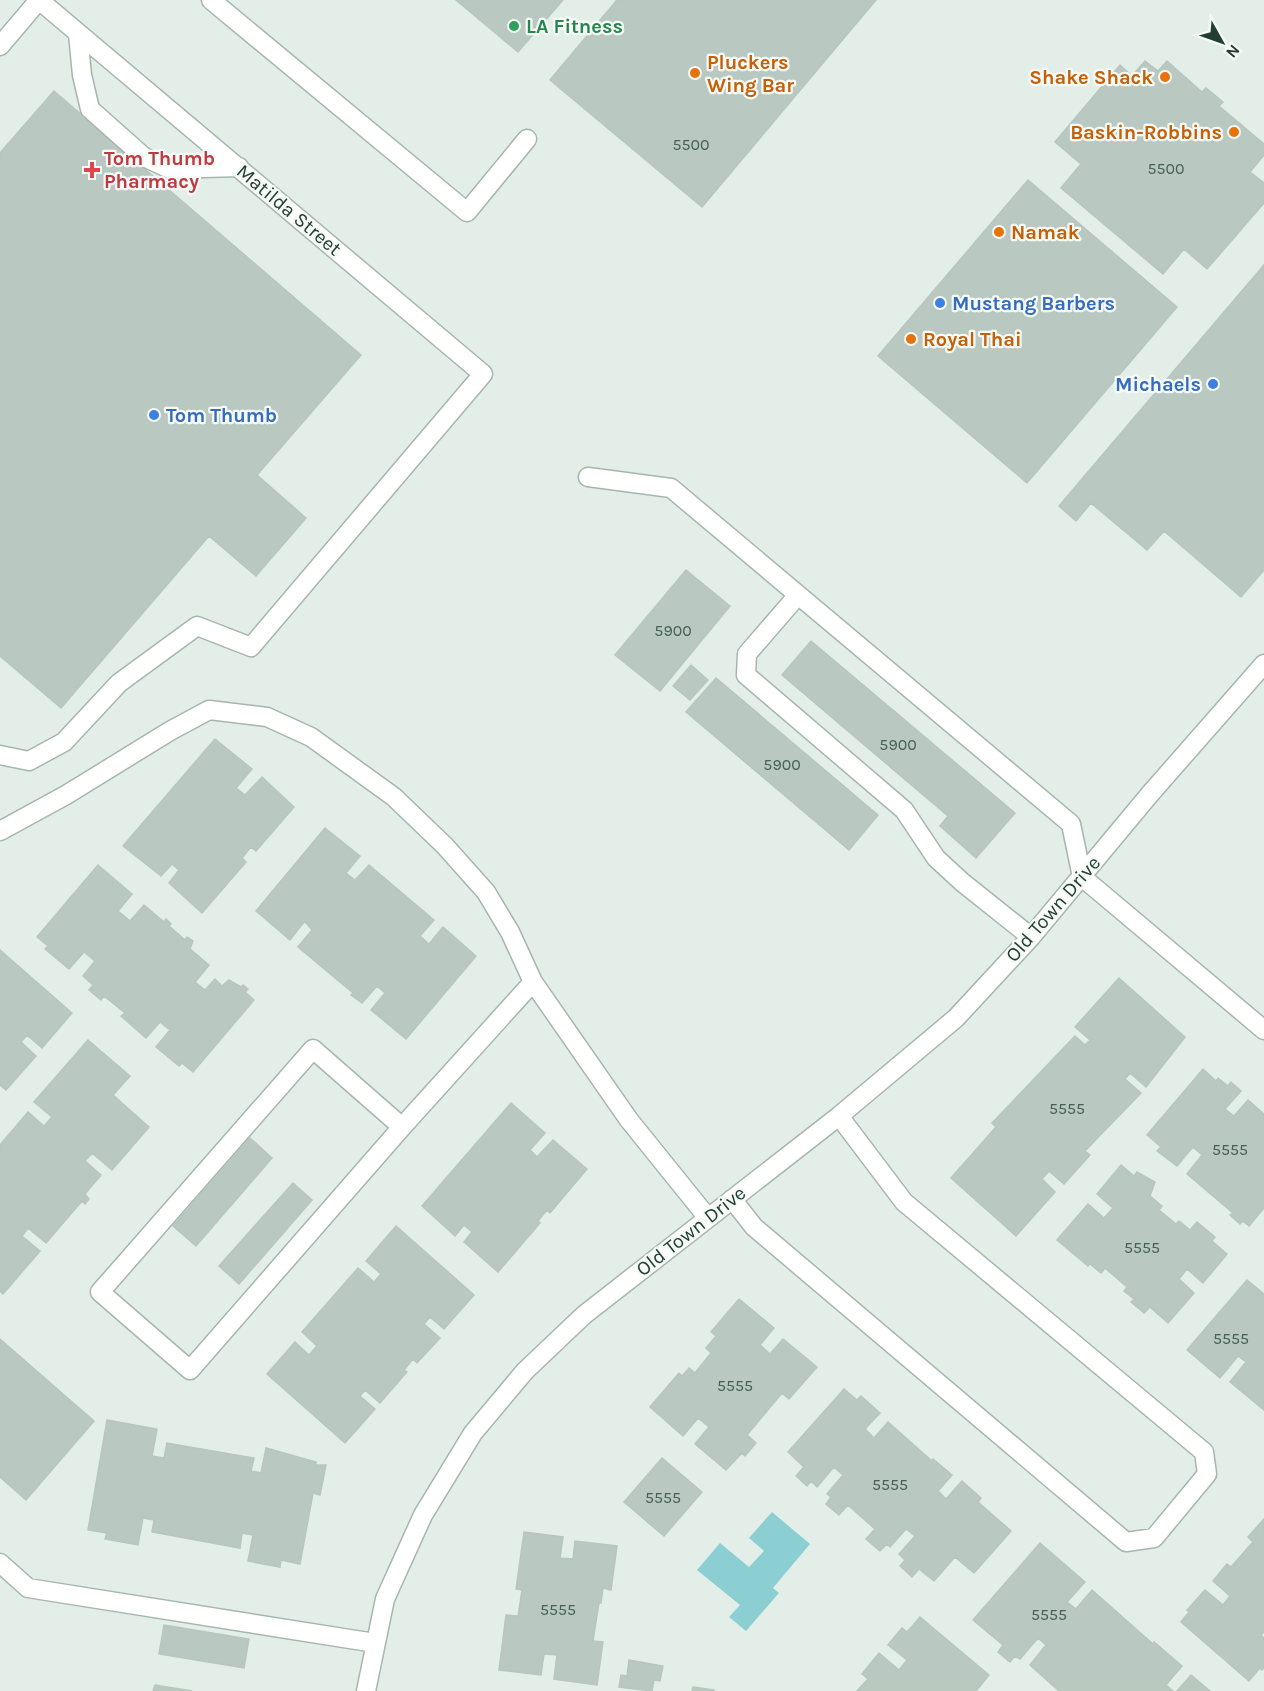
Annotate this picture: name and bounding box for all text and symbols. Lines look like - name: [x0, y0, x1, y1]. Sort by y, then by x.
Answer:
- north arrow: [1192, 12, 1252, 72]
- place label: LA Fitness: [526, 15, 623, 38]
- marker: LA Fitness: [507, 19, 521, 33]
- text: N: [1222, 41, 1244, 62]
- place label: Pluckers Wing Bar: [707, 51, 794, 97]
- marker: Pluckers Wing Bar: [688, 66, 702, 80]
- place label: Shake Shack: [1029, 66, 1153, 89]
- marker: Shake Shack: [1158, 70, 1172, 84]
- place label: Baskin-Robbins: [1070, 121, 1222, 144]
- marker: Baskin-Robbins: [1227, 125, 1241, 139]
- house number: 5500: [672, 135, 710, 154]
- place label: Tom Thumb Pharmacy: [104, 147, 215, 193]
- house number: 5500: [1147, 159, 1185, 178]
- street label: Matilda Street: [232, 160, 346, 261]
- marker: Tom Thumb Pharmacy: [85, 163, 99, 177]
- place label: Namak: [1011, 221, 1080, 244]
- marker: Namak: [992, 225, 1006, 239]
- place label: Mustang Barbers: [952, 292, 1115, 315]
- marker: Mustang Barbers: [933, 296, 947, 310]
- place label: Royal Thai: [923, 328, 1021, 351]
- marker: Royal Thai: [904, 332, 918, 346]
- place label: Michaels: [1115, 373, 1201, 396]
- marker: Michaels: [1206, 377, 1220, 391]
- place label: Tom Thumb: [166, 404, 277, 427]
- marker: Tom Thumb: [147, 408, 161, 422]
- house number: 5900: [654, 621, 692, 640]
- house number: 5900: [879, 735, 917, 754]
- house number: 5900: [763, 755, 801, 774]
- street label: Old Town Drive: [1001, 851, 1105, 967]
- house number: 5555: [1049, 1099, 1085, 1118]
- house number: 5555: [1212, 1140, 1248, 1159]
- street label: Old Town Drive: [632, 1181, 750, 1281]
- house number: 5555: [1124, 1238, 1160, 1257]
- house number: 5555: [1213, 1329, 1249, 1348]
- house number: 5555: [717, 1376, 753, 1395]
- house number: 5555: [872, 1475, 908, 1494]
- house number: 5555: [645, 1488, 681, 1507]
- house number: 5555: [540, 1600, 576, 1619]
- house number: 5555: [1031, 1605, 1067, 1624]

